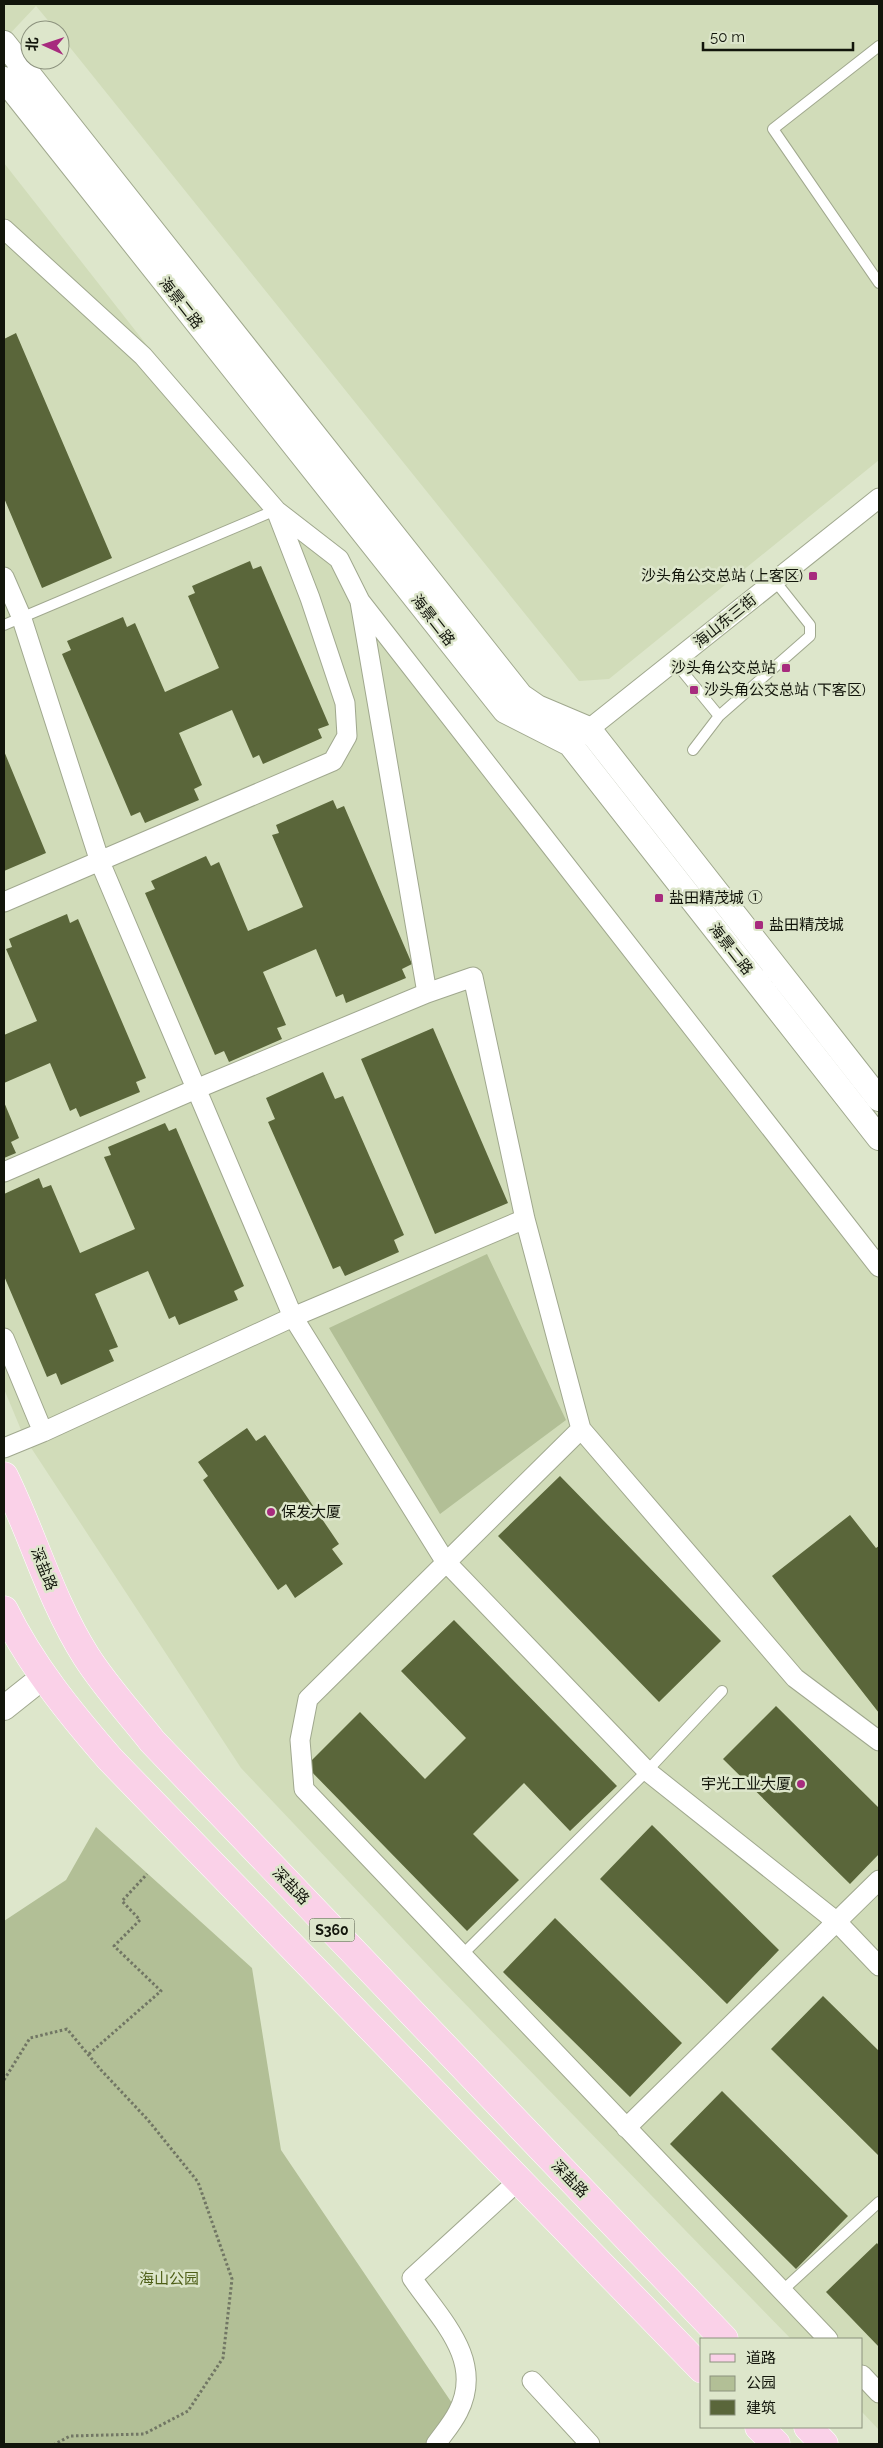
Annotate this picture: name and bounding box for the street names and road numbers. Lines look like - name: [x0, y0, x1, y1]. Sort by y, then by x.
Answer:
- street label: 海景二路: [155, 274, 207, 332]
- street label: 海山东三街: [690, 590, 760, 652]
- street label: 海景二路: [407, 591, 459, 649]
- street label: 海景二路: [705, 920, 757, 978]
- street label: 深盐路: [27, 1545, 61, 1593]
- street label: 深盐路: [269, 1864, 313, 1908]
- road number: S360: [310, 1918, 354, 1942]
- street label: 深盐路: [548, 2157, 592, 2201]

